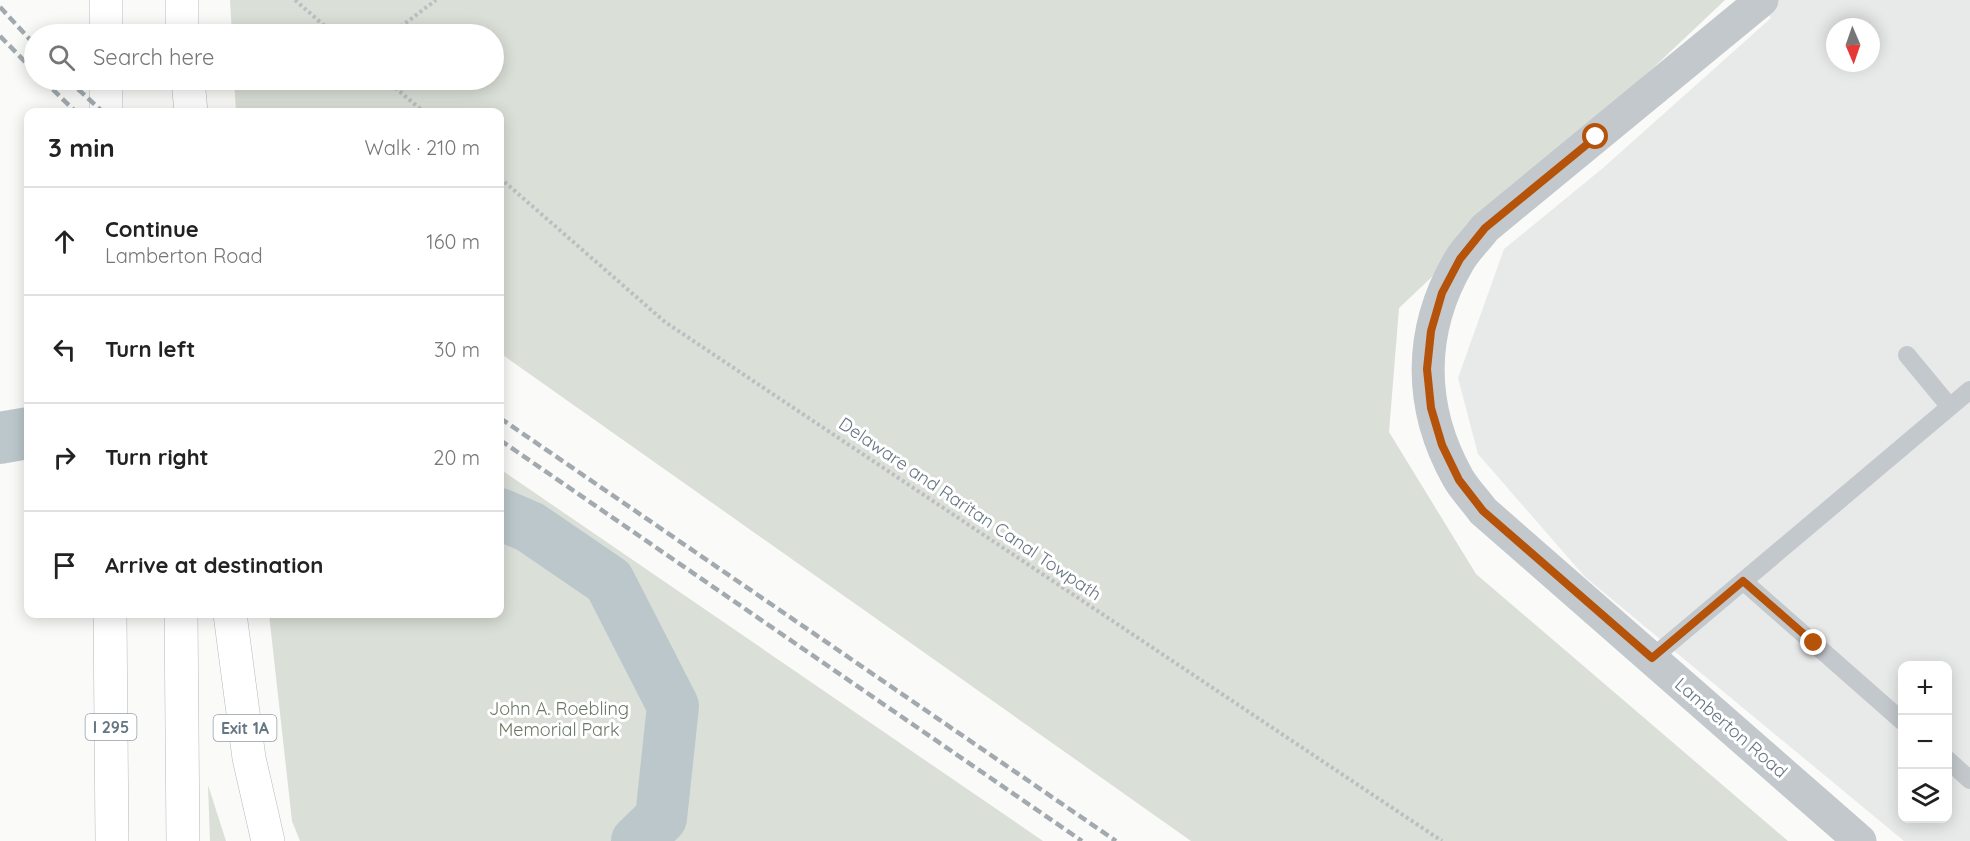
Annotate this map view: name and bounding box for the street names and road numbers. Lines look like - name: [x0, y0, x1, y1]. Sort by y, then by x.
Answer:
- street label: Delaware and Raritan Canal Towpath: [835, 412, 1106, 605]
- street label: Lamberton Road: [1670, 672, 1792, 783]
- road number: I 295: [86, 714, 136, 740]
- road number: Exit 1A: [214, 715, 276, 741]

